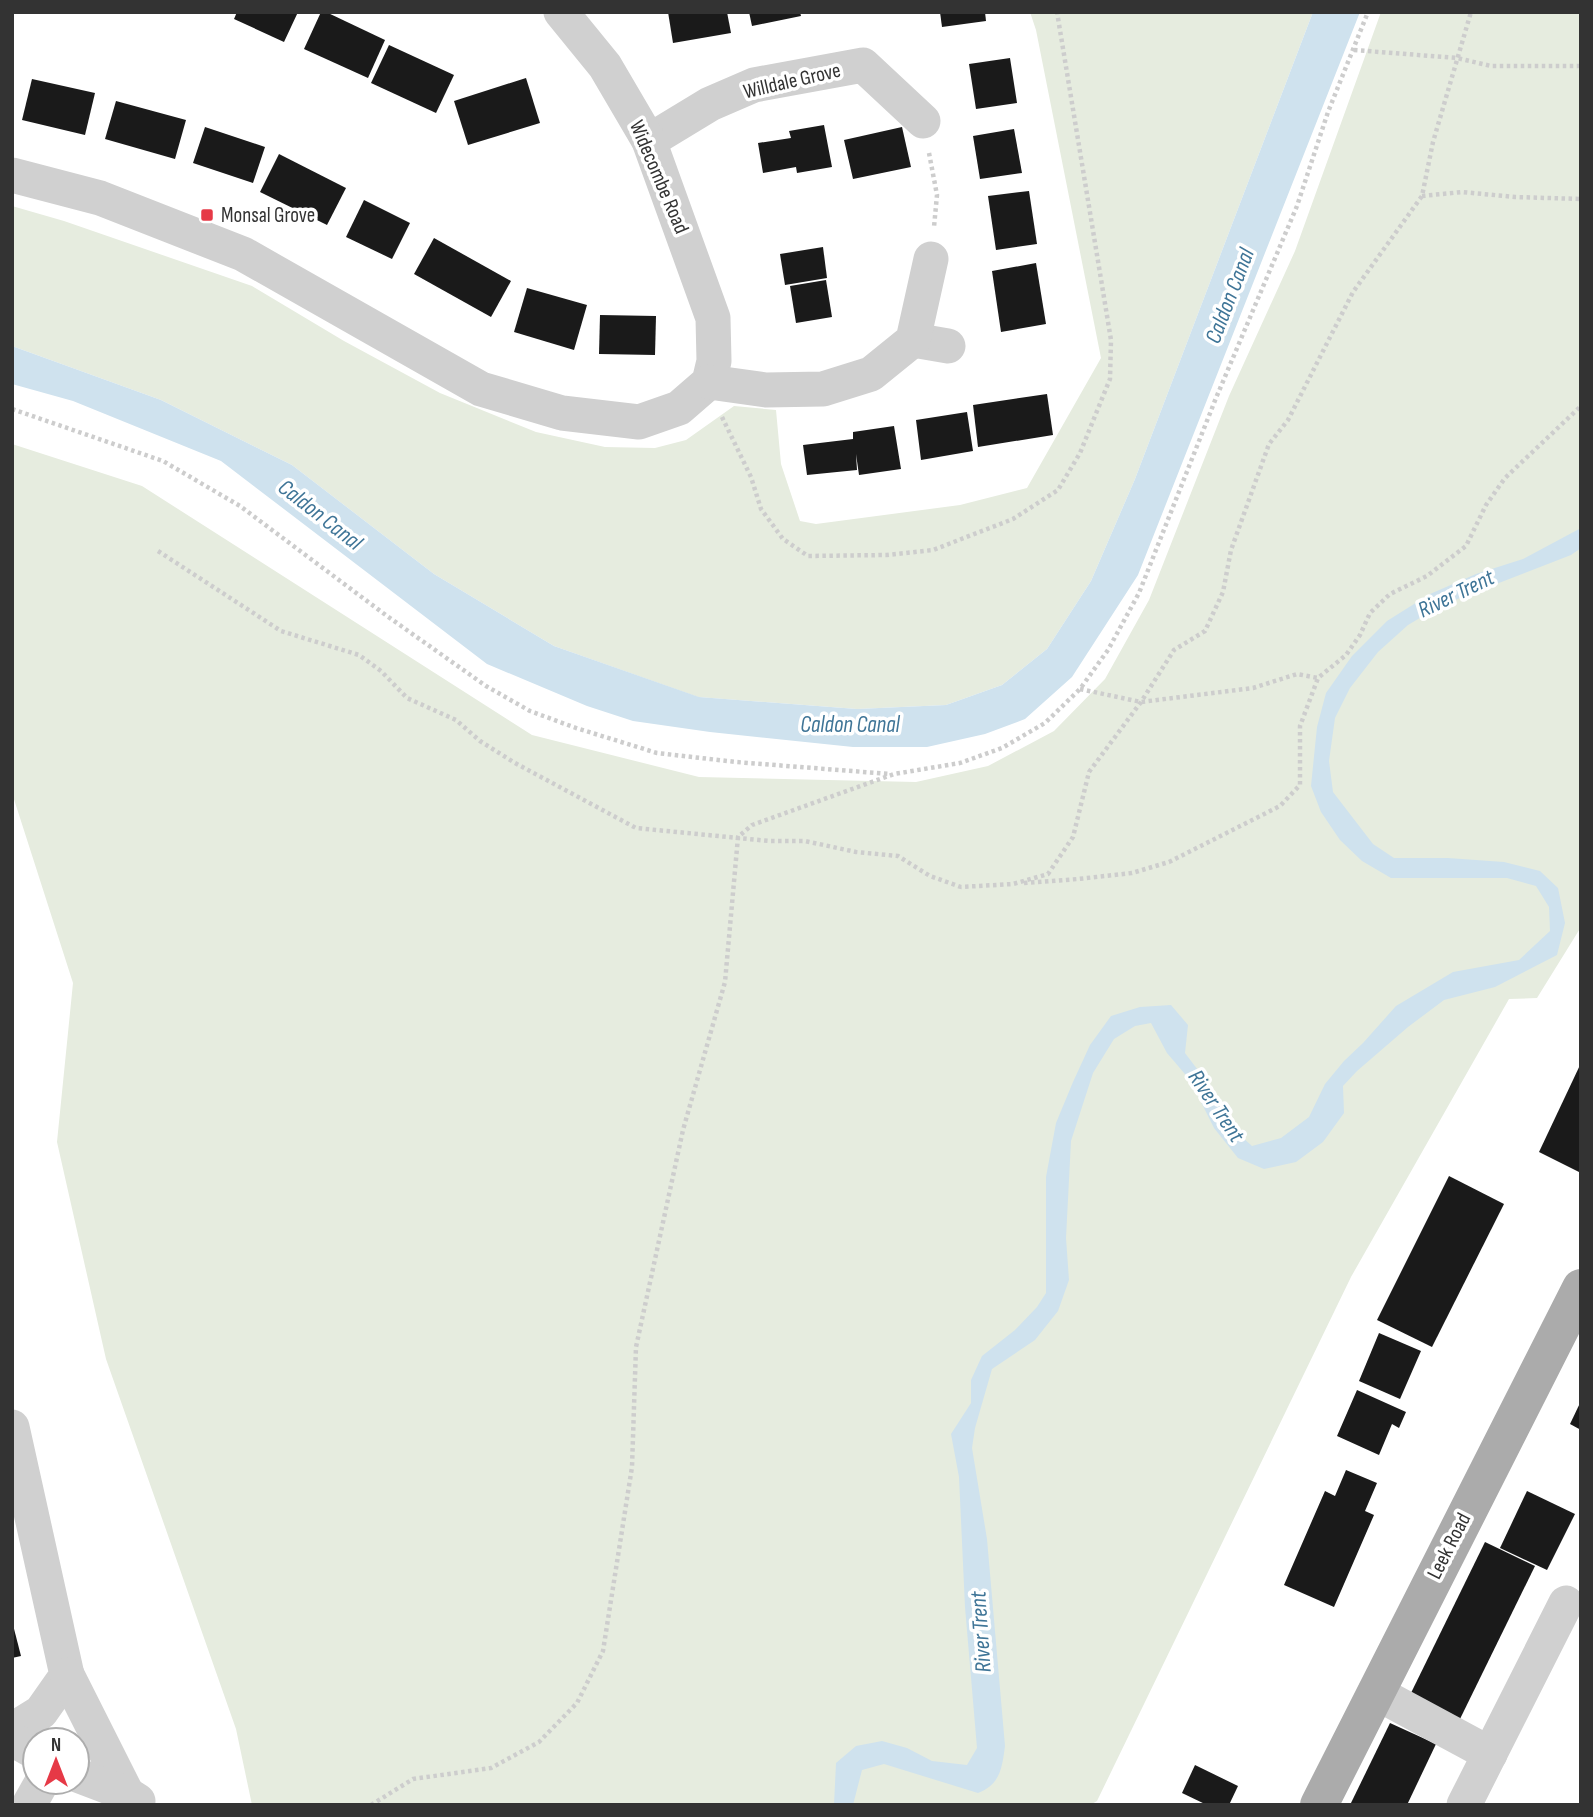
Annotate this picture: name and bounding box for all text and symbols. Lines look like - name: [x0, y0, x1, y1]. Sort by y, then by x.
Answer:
- street label: Willdale Grove: [741, 58, 843, 104]
- street label: Widecombe Road: [624, 117, 694, 237]
- place label: Monsal Grove: [221, 203, 315, 228]
- marker: Monsal Grove: [199, 207, 215, 223]
- water label: Caldon Canal: [1199, 244, 1261, 347]
- water label: Caldon Canal: [272, 473, 368, 557]
- water label: River Trent: [1413, 563, 1500, 624]
- water label: Caldon Canal: [800, 711, 901, 739]
- water label: River Trent: [1182, 1064, 1251, 1148]
- street label: Leek Road: [1422, 1509, 1476, 1583]
- water label: River Trent: [964, 1589, 998, 1674]
- north arrow: [21, 1726, 91, 1796]
- text: N: [51, 1734, 61, 1757]

